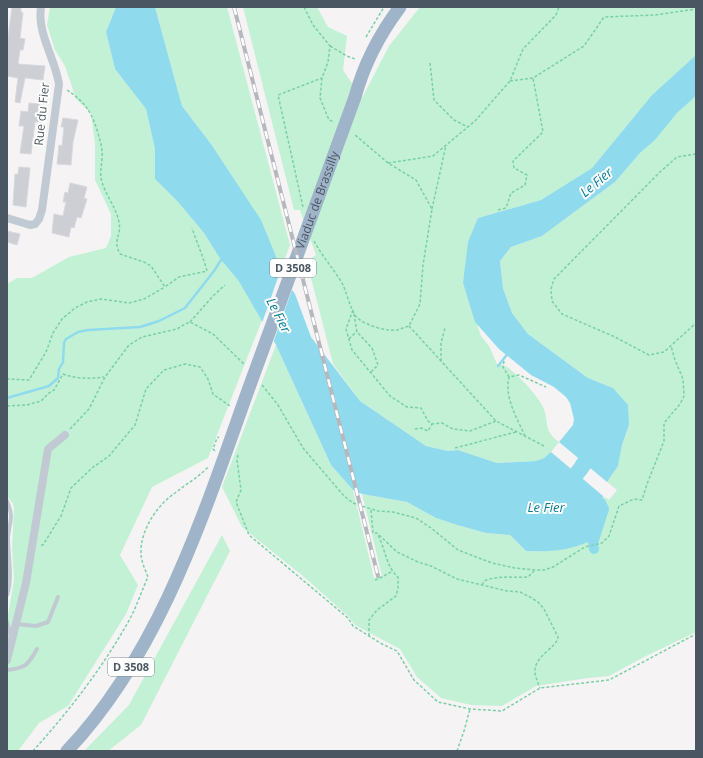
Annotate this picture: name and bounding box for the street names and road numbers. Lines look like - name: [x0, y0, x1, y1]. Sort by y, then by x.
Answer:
- street label: Rue du Fier: [30, 81, 53, 146]
- street label: Viaduc de Brassilly: [291, 148, 343, 252]
- road number: D 3508: [270, 259, 316, 277]
- road number: D 3508: [108, 658, 154, 676]

